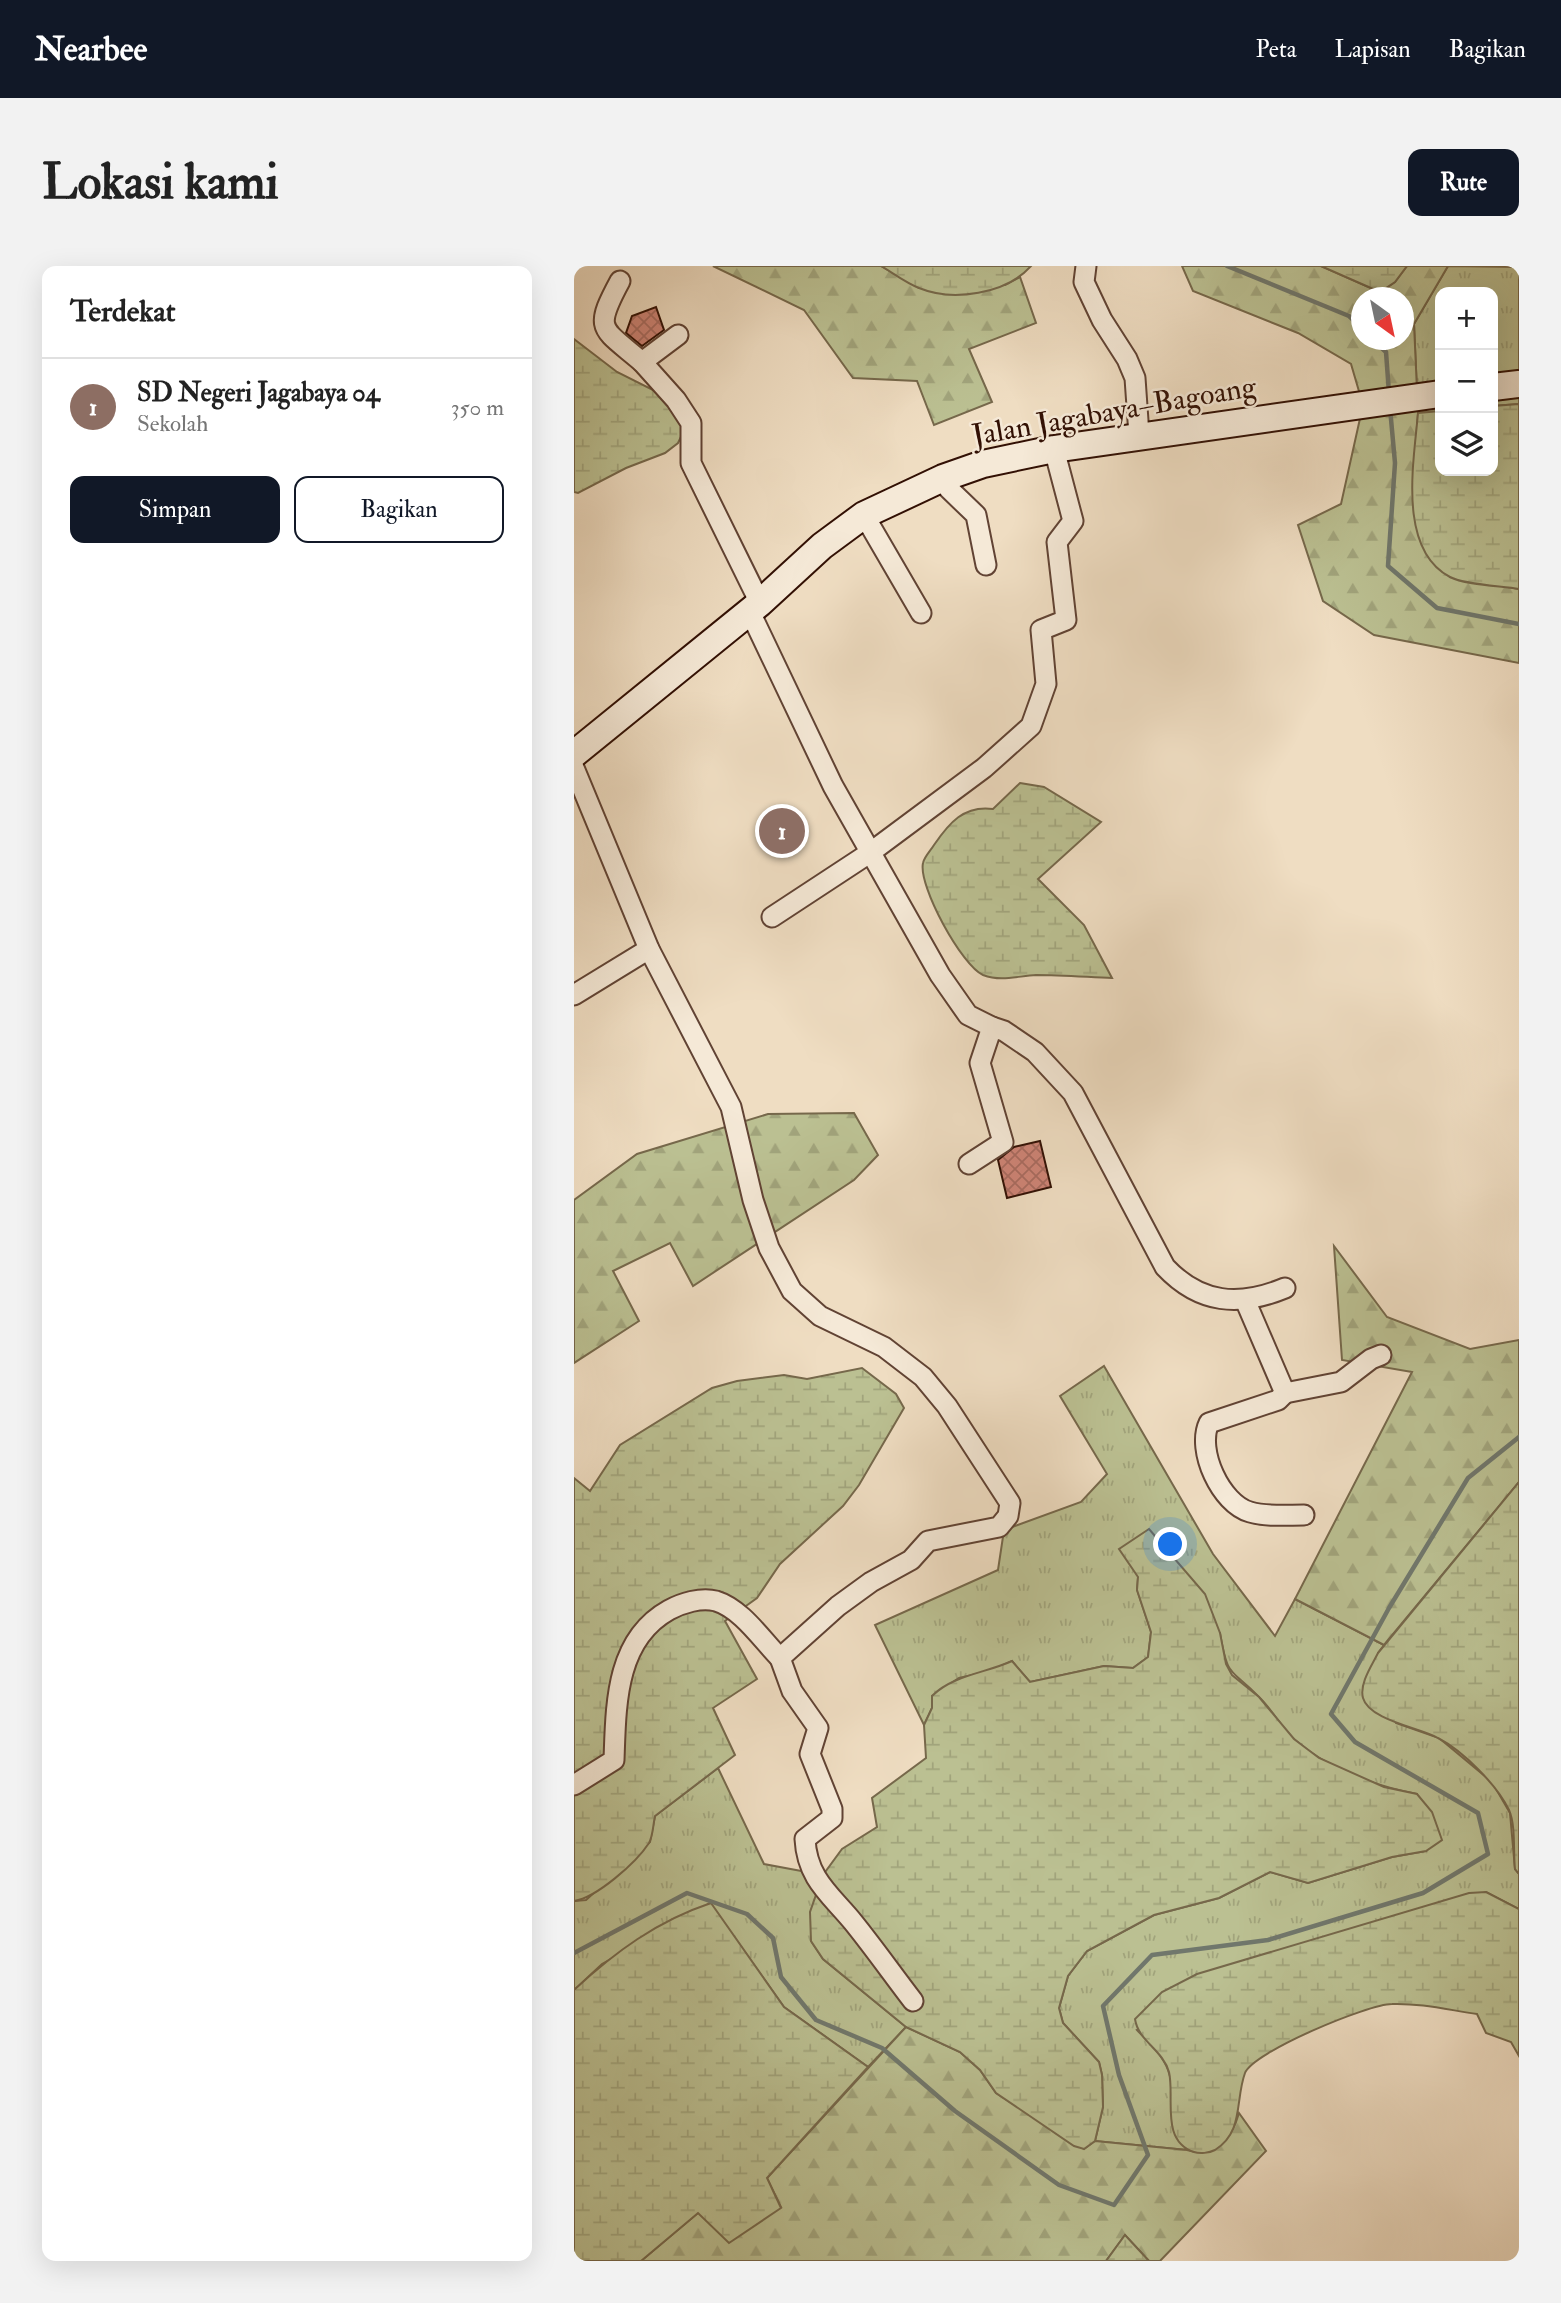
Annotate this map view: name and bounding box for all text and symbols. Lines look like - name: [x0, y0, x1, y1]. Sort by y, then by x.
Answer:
- text: Nearbee: [35, 29, 147, 70]
- text: Peta: [1255, 34, 1297, 65]
- text: Lapisan: [1335, 34, 1411, 65]
- text: Bagikan: [1449, 34, 1526, 65]
- button: Rute: [1408, 149, 1519, 216]
- text: Lokasi kami: [42, 152, 279, 213]
- north arrow: [1351, 287, 1414, 350]
- map controls: [1435, 287, 1498, 476]
- button: +: [1435, 287, 1498, 350]
- text: Terdekat: [70, 293, 175, 330]
- button: −: [1435, 350, 1498, 413]
- street label: Jalan Jagabaya–Bagoang: [968, 368, 1260, 454]
- text: SD Negeri Jagabaya 04: [137, 377, 380, 409]
- text: 1: [89, 393, 97, 422]
- text: 350 m: [451, 393, 504, 422]
- text: Sekolah: [137, 409, 208, 438]
- button: layers: [1435, 413, 1498, 476]
- button: Simpan: [70, 476, 280, 543]
- button: Bagikan: [294, 476, 504, 543]
- pin: 1: [759, 805, 805, 857]
- your location: [1153, 1527, 1187, 1561]

